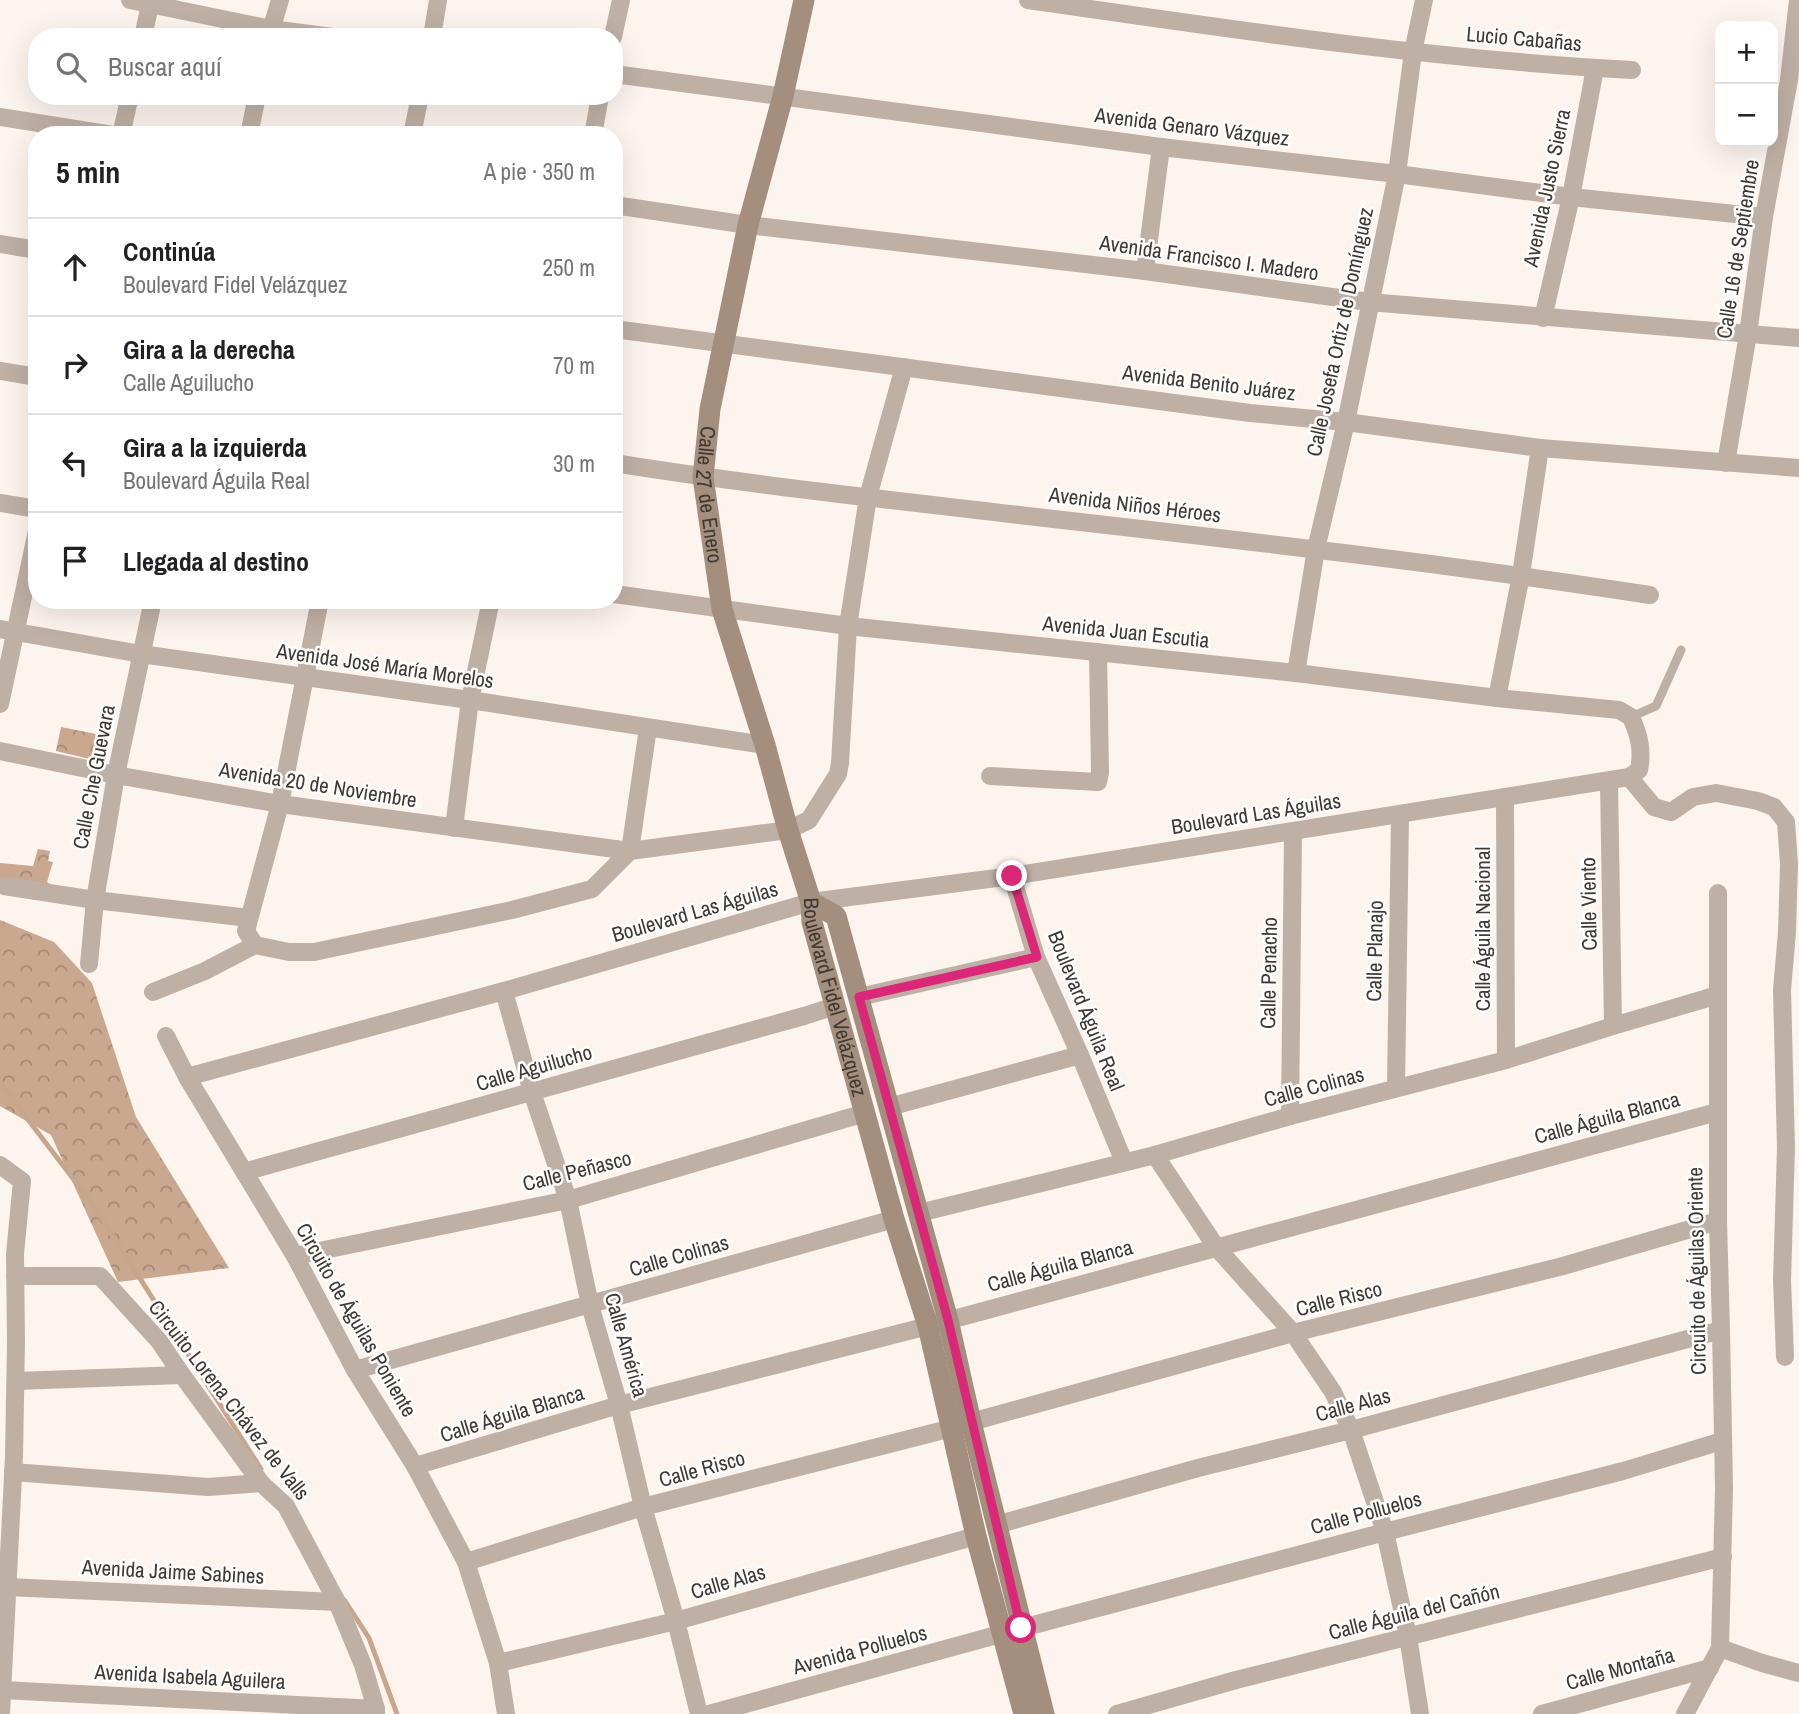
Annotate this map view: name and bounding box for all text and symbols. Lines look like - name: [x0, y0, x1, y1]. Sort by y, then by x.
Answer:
- street label: Lucio Cabañas: [1465, 19, 1583, 58]
- map controls: [1715, 21, 1778, 147]
- button: +: [1715, 21, 1778, 84]
- search box: [28, 28, 623, 105]
- icon: search: [52, 48, 90, 86]
- text: Buscar aquí: [108, 49, 222, 84]
- button: −: [1715, 84, 1778, 147]
- street label: Avenida Genaro Vázquez: [1092, 100, 1291, 153]
- street label: Avenida Justo Sierra: [1515, 106, 1577, 270]
- text: 5 min: [56, 152, 120, 192]
- text: A pie · 350 m: [484, 156, 595, 187]
- street label: Calle 16 de Septiembre: [1709, 157, 1766, 341]
- street label: Calle Josefa Ortiz de Domínguez: [1299, 204, 1380, 459]
- street label: Avenida Francisco I. Madero: [1097, 228, 1320, 287]
- text: Continúa: [123, 234, 215, 269]
- icon: ahead: [56, 248, 94, 286]
- text: 250 m: [543, 252, 595, 283]
- text: Boulevard Fidel Velázquez: [123, 269, 347, 300]
- text: Gira a la derecha: [123, 332, 295, 367]
- icon: right: [56, 346, 94, 384]
- text: 70 m: [553, 350, 595, 381]
- street label: Avenida Benito Juárez: [1120, 357, 1298, 408]
- text: Calle Aguilucho: [123, 367, 254, 398]
- street label: Calle 27 de Enero: [689, 425, 730, 565]
- text: Gira a la izquierda: [123, 430, 307, 465]
- icon: left: [56, 444, 94, 482]
- text: 30 m: [553, 448, 595, 479]
- text: Boulevard Águila Real: [123, 465, 310, 496]
- street label: Avenida Niños Héroes: [1046, 479, 1223, 529]
- icon: arrive: [56, 542, 94, 580]
- text: Llegada al destino: [123, 544, 309, 579]
- street label: Avenida Juan Escutia: [1040, 608, 1211, 655]
- street label: Avenida José María Morelos: [274, 636, 495, 695]
- street label: Calle Che Guevara: [65, 702, 122, 852]
- street label: Avenida 20 de Noviembre: [216, 754, 419, 814]
- street label: Boulevard Las Águilas: [1169, 786, 1343, 841]
- street label: Calle Águila Nacional: [1468, 847, 1497, 1011]
- street label: Calle Viento: [1573, 857, 1604, 951]
- route end: [996, 860, 1027, 891]
- street label: Boulevard Las Águilas: [609, 874, 781, 949]
- street label: Boulevard Fidel Velázquez: [797, 897, 875, 1100]
- street label: Calle Planajo: [1359, 900, 1390, 1002]
- street label: Calle Penacho: [1253, 917, 1284, 1029]
- street label: Boulevard Águila Real: [1041, 926, 1132, 1095]
- street label: Calle Aguilucho: [472, 1037, 595, 1098]
- street label: Calle Colinas: [1261, 1059, 1367, 1114]
- street label: Calle Águila Blanca: [1531, 1084, 1683, 1151]
- street label: Calle Peñasco: [520, 1143, 634, 1198]
- street label: Circuito de Águilas Oriente: [1680, 1167, 1713, 1375]
- street label: Circuito de Águilas Poniente: [289, 1218, 424, 1422]
- street label: Calle Colinas: [626, 1227, 732, 1284]
- street label: Calle Águila Blanca: [984, 1232, 1136, 1299]
- street label: Calle Risco: [1293, 1274, 1385, 1323]
- street label: Calle América: [598, 1289, 655, 1401]
- street label: Circuito Lorena Chávez de Valls: [142, 1294, 317, 1506]
- street label: Calle Águila Blanca: [436, 1378, 588, 1449]
- street label: Calle Alas: [1312, 1381, 1394, 1428]
- street label: Calle Risco: [656, 1443, 748, 1494]
- street label: Calle Polluelos: [1307, 1484, 1425, 1541]
- street label: Avenida Jaime Sabines: [80, 1552, 265, 1591]
- street label: Calle Alas: [687, 1557, 769, 1606]
- street label: Calle Águila del Cañón: [1325, 1576, 1502, 1647]
- route start: [1005, 1612, 1036, 1643]
- street label: Avenida Polluelos: [789, 1618, 930, 1682]
- street label: Calle Montaña: [1562, 1640, 1678, 1697]
- street label: Avenida Isabela Aguilera: [93, 1657, 287, 1696]

